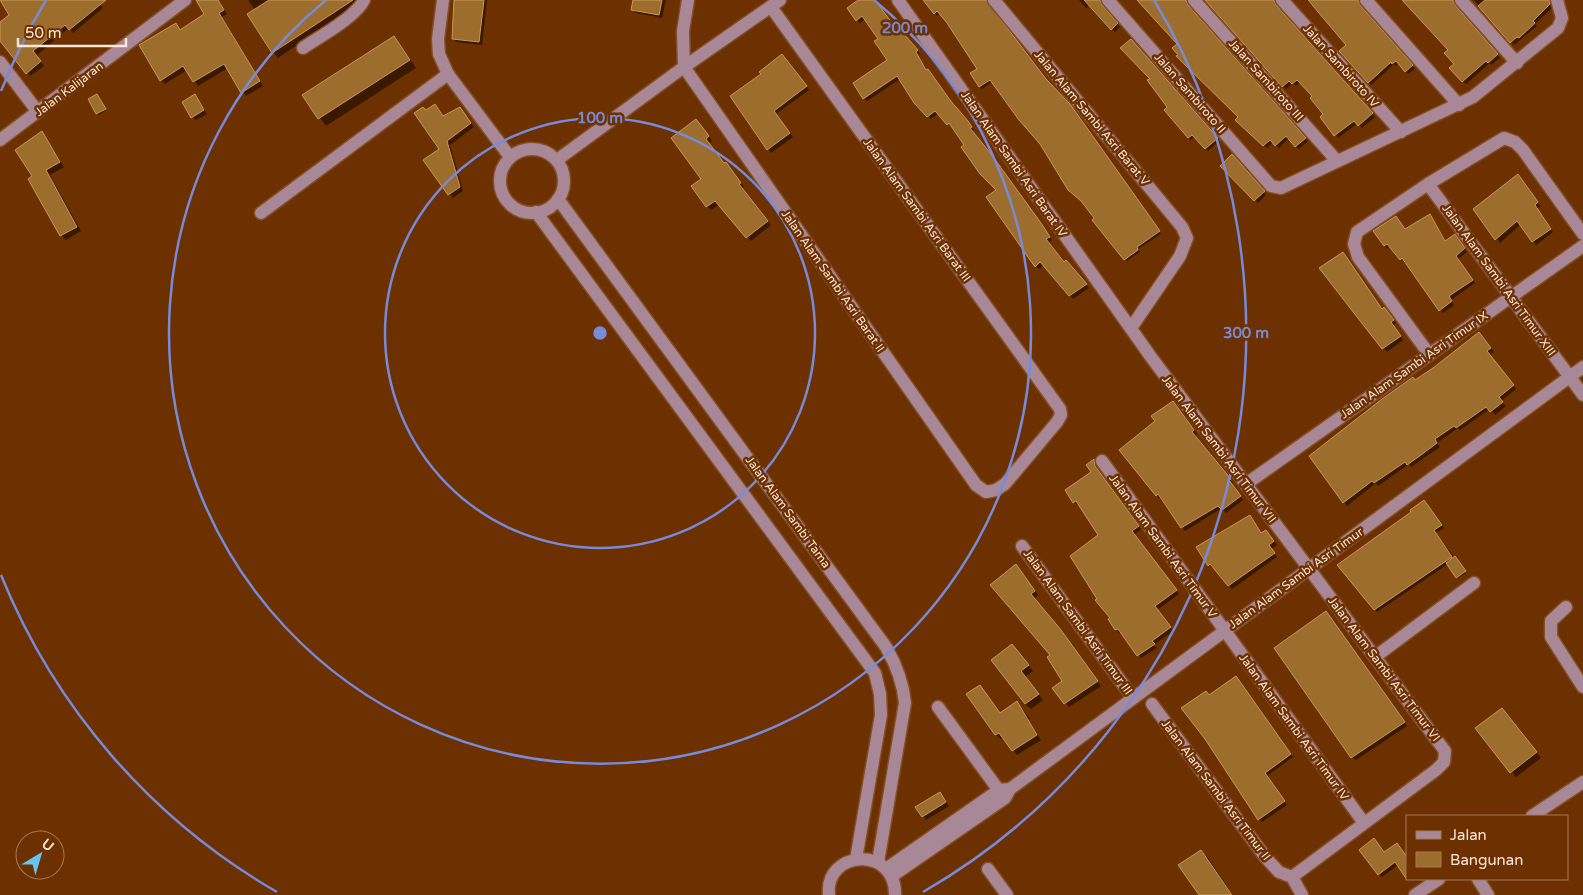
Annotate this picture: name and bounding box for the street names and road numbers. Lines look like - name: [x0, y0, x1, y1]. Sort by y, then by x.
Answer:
- street label: Jalan Sambiroto IV: [1300, 22, 1382, 111]
- street label: Jalan Sambiroto III: [1226, 36, 1306, 124]
- street label: Jalan Alam Sambi Asri Barat V: [1031, 48, 1153, 189]
- street label: Jalan Sambiroto II: [1151, 50, 1229, 136]
- street label: Jalan Kalijaran: [32, 59, 106, 119]
- street label: Jalan Alam Sambi Asri Barat IV: [958, 88, 1070, 240]
- street label: Jalan Alam Sambi Asri Barat III: [860, 136, 974, 284]
- street label: Jalan Alam Sambi Asri Timur XIII: [1439, 201, 1559, 359]
- street label: Jalan Alam Sambi Asri Barat II: [778, 207, 888, 355]
- street label: Jalan Alam Sambi Asri Timur IX: [1337, 308, 1491, 422]
- street label: Jalan Alam Sambi Asri Timur VII: [1159, 373, 1279, 525]
- street label: Jalan Alam Sambi Tama: [743, 453, 833, 571]
- street label: Jalan Alam Sambi Asri Timur V: [1106, 472, 1220, 621]
- street label: Jalan Alam Sambi Asri Timur: [1226, 524, 1366, 631]
- street label: Jalan Alam Sambi Asri Timur III: [1021, 547, 1135, 697]
- street label: Jalan Alam Sambi Asri Timur VI: [1325, 594, 1443, 744]
- street label: Jalan Alam Sambi Asri Timur IV: [1236, 651, 1352, 803]
- street label: Jalan Alam Sambi Asri Timur II: [1158, 717, 1274, 863]

